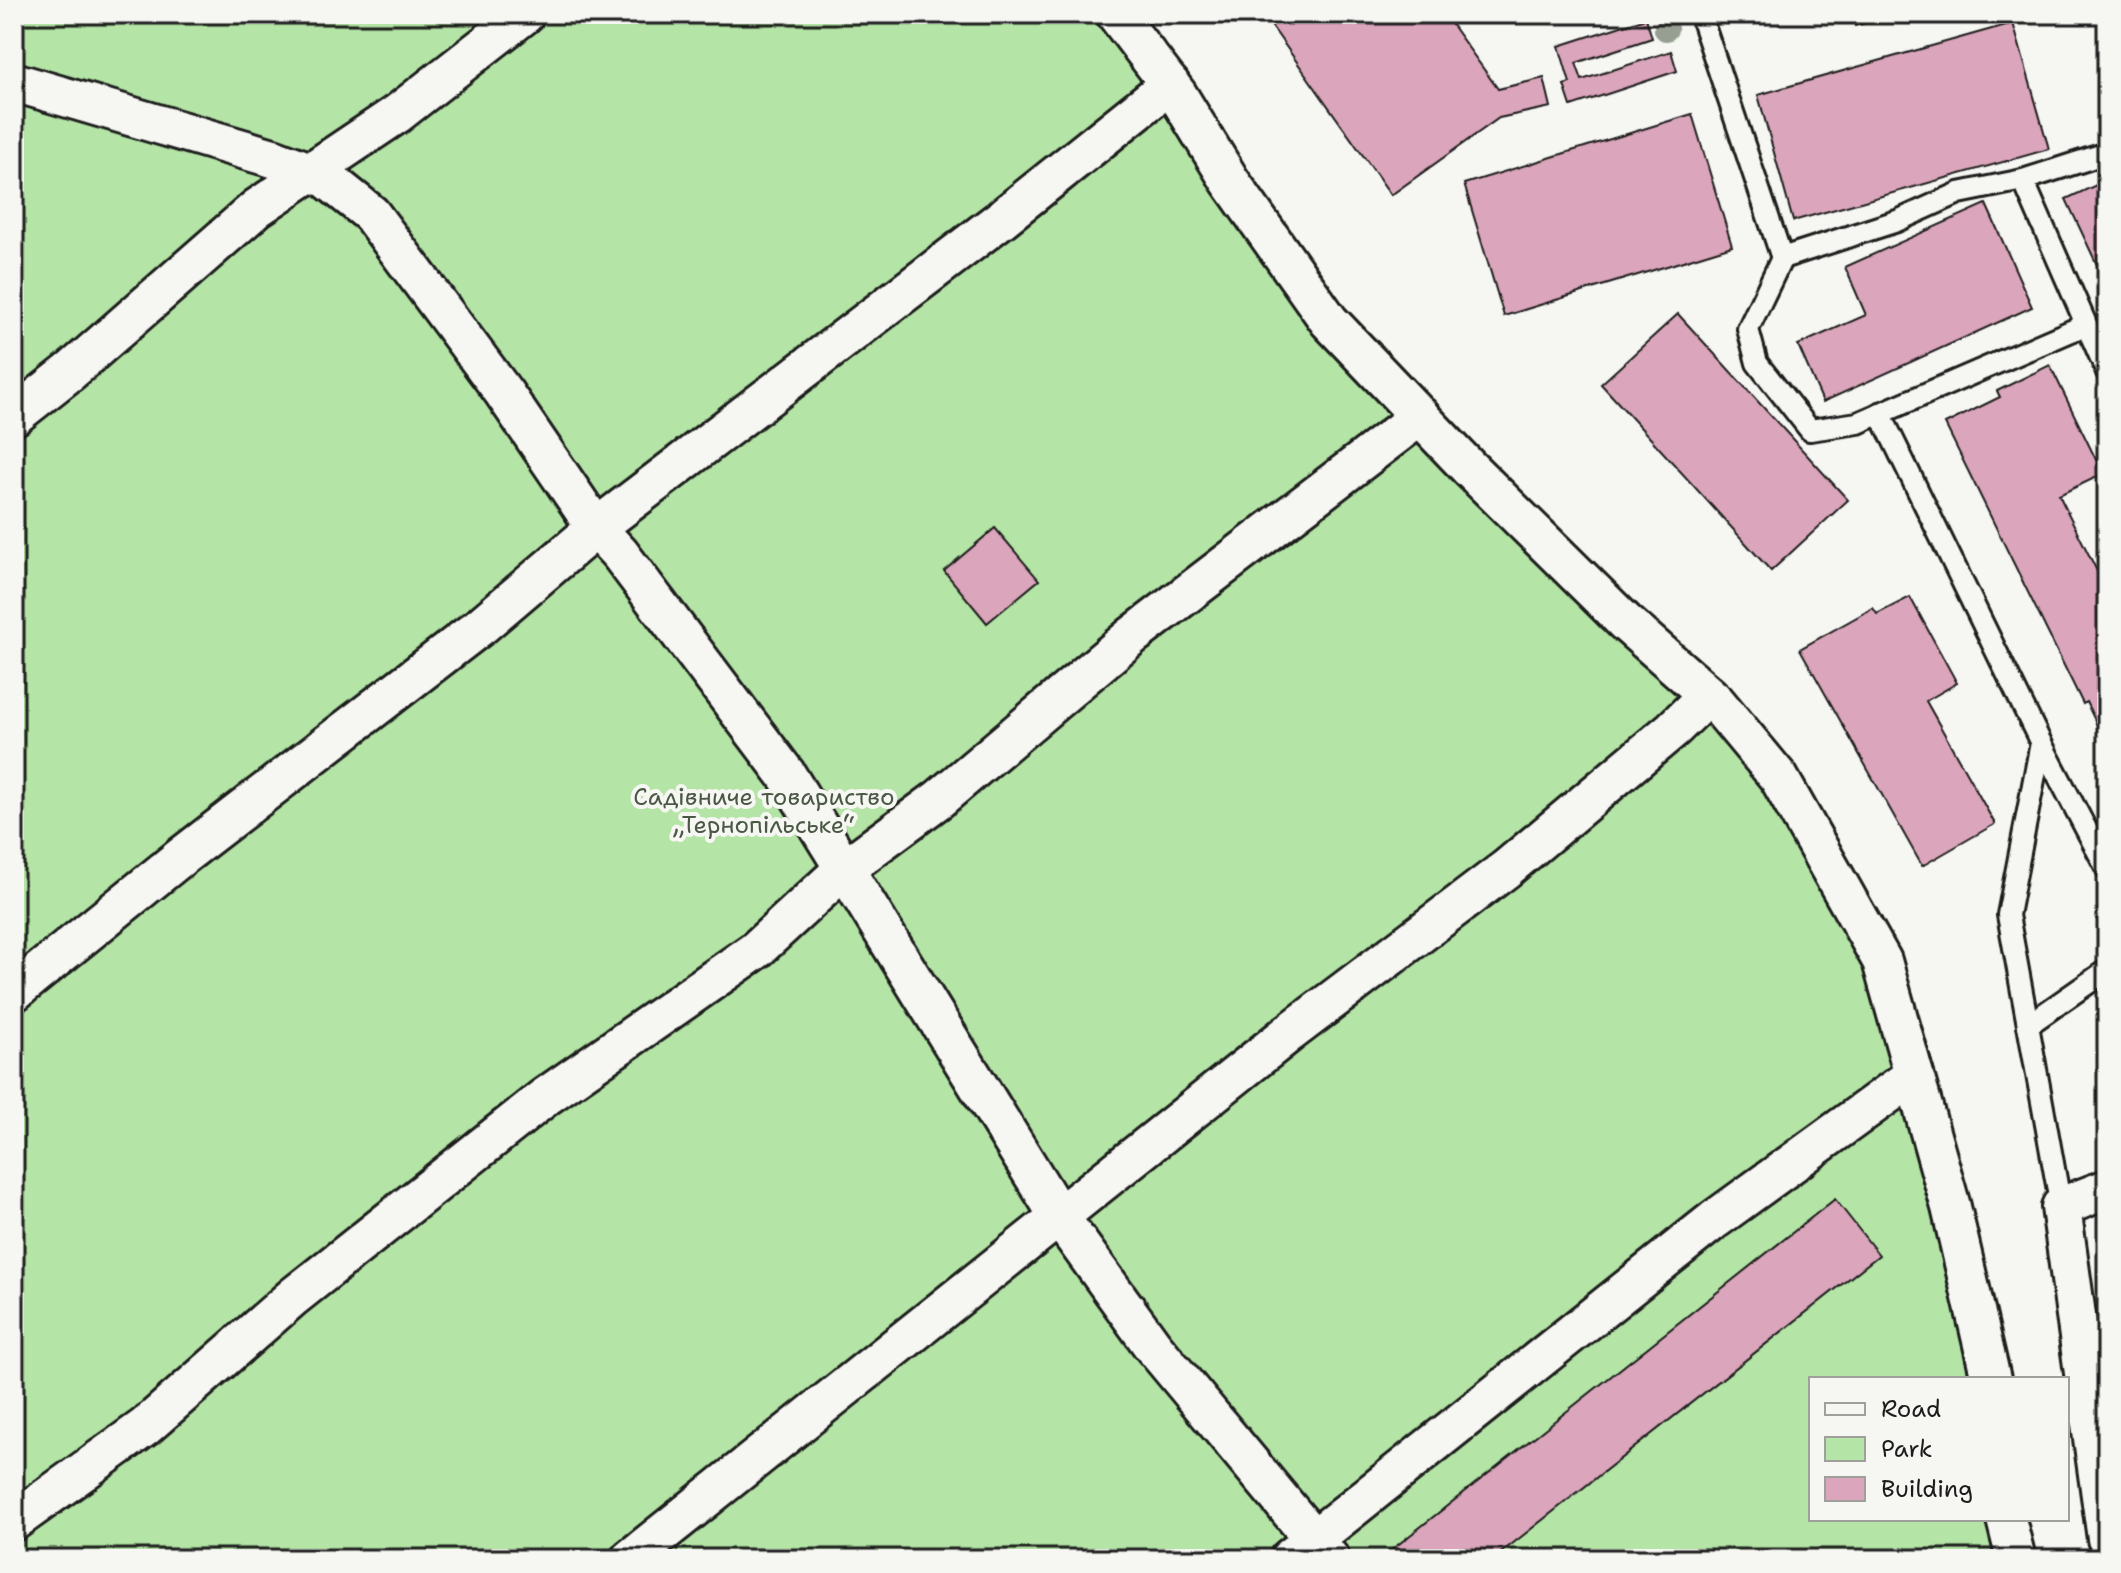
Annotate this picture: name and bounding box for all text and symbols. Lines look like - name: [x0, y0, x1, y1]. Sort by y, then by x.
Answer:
- park label: Садівниче товариство „Тернопільське“: [633, 781, 895, 841]
- legend: [1809, 1377, 2069, 1521]
- text: Road: [1881, 1393, 1941, 1425]
- text: Park: [1881, 1433, 1933, 1465]
- text: Building: [1881, 1473, 1973, 1505]

